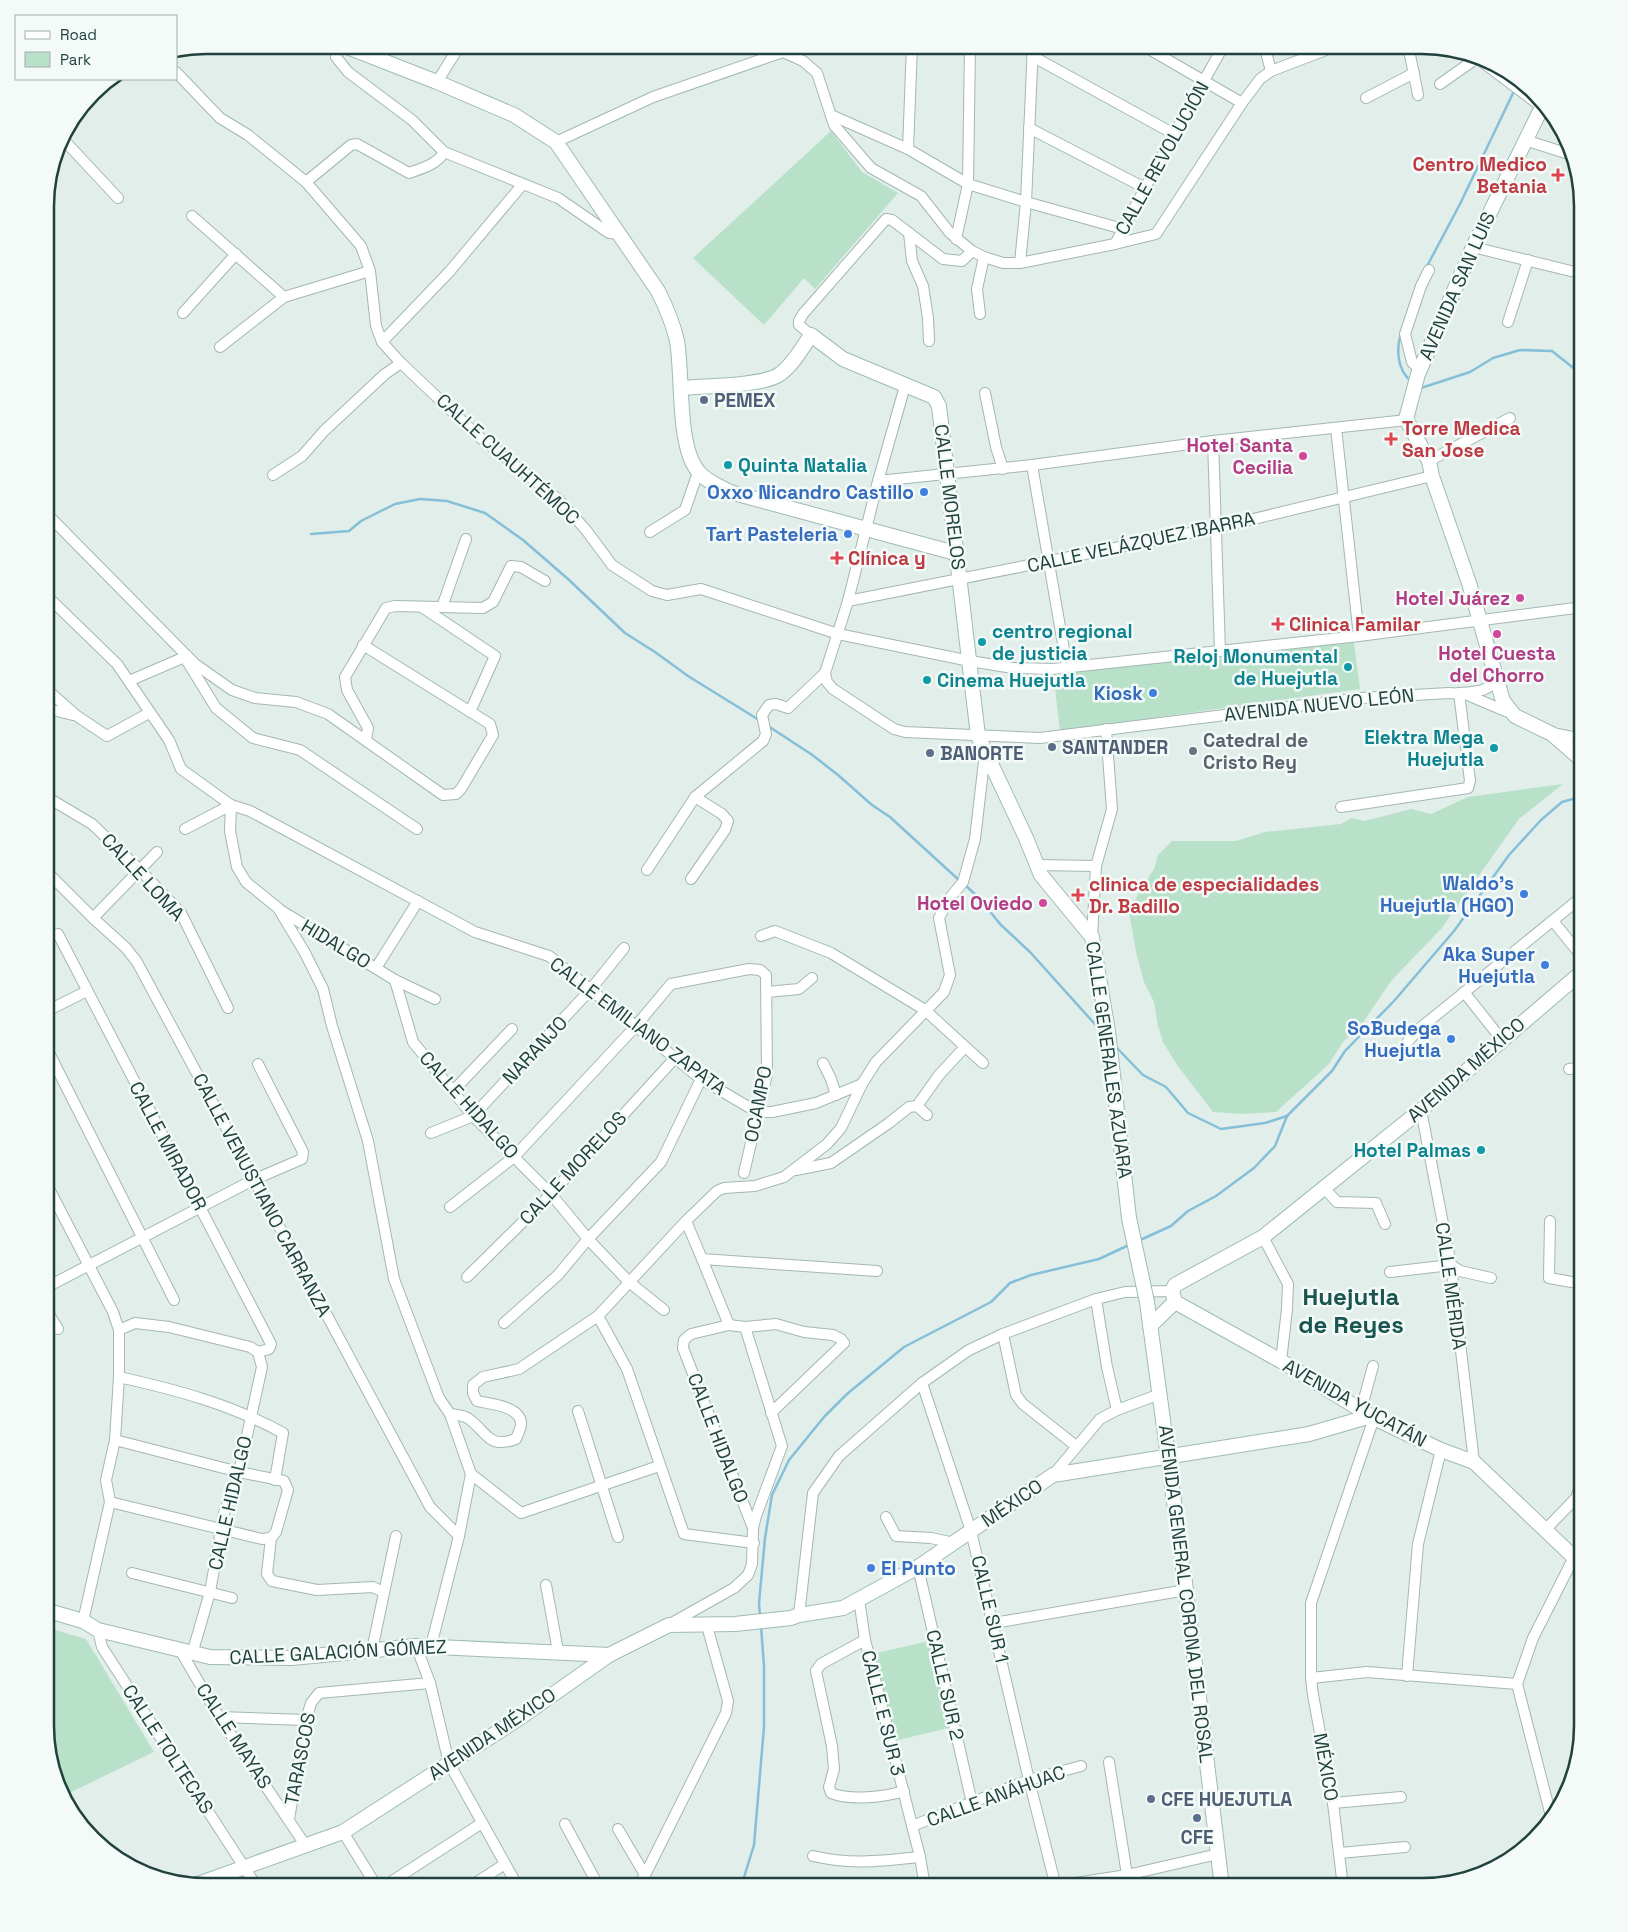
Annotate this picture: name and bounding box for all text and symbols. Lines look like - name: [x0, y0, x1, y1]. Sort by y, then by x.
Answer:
- legend: [15, 15, 178, 80]
- text: Road: [60, 25, 97, 44]
- text: Park: [60, 50, 91, 69]
- street label: CALLE REVOLUCIÓN: [1109, 77, 1215, 239]
- place label: Centro Medico Betania: [1412, 152, 1547, 199]
- marker: Centro Medico Betania: [1551, 168, 1565, 182]
- street label: AVENIDA SAN LUIS: [1413, 208, 1501, 364]
- street label: CALLE CUAUHTÉMOC: [431, 388, 585, 530]
- place label: PEMEX: [714, 388, 776, 413]
- marker: PEMEX: [698, 394, 710, 406]
- place label: Torre Medica San Jose: [1402, 416, 1521, 463]
- street label: CALLE MORELOS: [929, 423, 971, 571]
- marker: Torre Medica San Jose: [1384, 432, 1398, 446]
- place label: Hotel Santa Cecilia: [1186, 433, 1293, 480]
- marker: Hotel Santa Cecilia: [1297, 450, 1309, 462]
- place label: Quinta Natalia: [738, 453, 867, 478]
- marker: Quinta Natalia: [722, 459, 734, 471]
- place label: Oxxo Nicandro Castillo: [707, 480, 914, 505]
- marker: Oxxo Nicandro Castillo: [918, 486, 930, 498]
- street label: CALLE VELÁZQUEZ IBARRA: [1025, 506, 1257, 578]
- place label: Tart Pasteleria: [706, 522, 838, 547]
- marker: Tart Pasteleria: [842, 528, 854, 540]
- place label: Clínica y: [848, 546, 926, 571]
- marker: Clínica y: [830, 551, 844, 565]
- place label: Hotel Juárez: [1396, 586, 1510, 611]
- marker: Hotel Juárez: [1514, 592, 1526, 604]
- place label: Clinica Familar: [1289, 612, 1421, 637]
- marker: Clinica Familar: [1271, 617, 1285, 631]
- place label: centro regional de justicia: [992, 619, 1133, 666]
- marker: Hotel Cuesta del Chorro: [1491, 628, 1503, 640]
- marker: centro regional de justicia: [976, 636, 988, 648]
- place label: Hotel Cuesta del Chorro: [1438, 641, 1556, 688]
- place label: Reloj Monumental de Huejutla: [1173, 644, 1338, 691]
- marker: Reloj Monumental de Huejutla: [1342, 661, 1354, 673]
- place label: Cinema Huejutla: [937, 668, 1086, 693]
- marker: Cinema Huejutla: [921, 674, 933, 686]
- place label: Kiosk: [1094, 681, 1143, 706]
- street label: AVENIDA NUEVO LEÓN: [1223, 683, 1415, 727]
- marker: Kiosk: [1147, 687, 1159, 699]
- place label: Elektra Mega Huejutla: [1364, 725, 1484, 772]
- place label: Catedral de Cristo Rey: [1203, 728, 1308, 775]
- place label: SANTANDER: [1062, 735, 1168, 760]
- place label: BANORTE: [940, 741, 1024, 766]
- marker: SANTANDER: [1046, 741, 1058, 753]
- marker: Elektra Mega Huejutla: [1488, 742, 1500, 754]
- marker: Catedral de Cristo Rey: [1187, 745, 1199, 757]
- marker: BANORTE: [924, 747, 936, 759]
- street label: CALLE LOMA: [96, 828, 190, 926]
- place label: Waldo's Huejutla (HGO): [1380, 871, 1514, 918]
- place label: clinica de especialidades Dr. Badillo: [1089, 872, 1319, 919]
- marker: clinica de especialidades Dr. Badillo: [1071, 888, 1085, 902]
- marker: Waldo's Huejutla (HGO): [1518, 888, 1530, 900]
- place label: Hotel Oviedo: [917, 891, 1033, 916]
- marker: Hotel Oviedo: [1037, 897, 1049, 909]
- street label: HIDALGO: [297, 914, 375, 974]
- street label: CALLE GENERALES AZUARA: [1080, 940, 1138, 1180]
- place label: Aka Super Huejutla: [1443, 942, 1535, 989]
- street label: CALLE EMILIANO ZAPATA: [545, 951, 731, 1101]
- marker: Aka Super Huejutla: [1539, 959, 1551, 971]
- street label: NARANJO: [497, 1010, 573, 1090]
- street label: AVENIDA MÉXICO: [1402, 1012, 1530, 1128]
- place label: SoBudega Huejutla: [1347, 1016, 1441, 1063]
- marker: SoBudega Huejutla: [1445, 1033, 1457, 1045]
- street label: CALLE HIDALGO: [414, 1046, 524, 1164]
- street label: OCAMPO: [738, 1064, 778, 1144]
- street label: CALLE VENUSTIANO CARRANZA: [187, 1069, 337, 1321]
- street label: CALLE MIRADOR: [123, 1077, 213, 1215]
- street label: CALLE MORELOS: [514, 1106, 632, 1230]
- place label: Hotel Palmas: [1354, 1138, 1471, 1163]
- marker: Hotel Palmas: [1475, 1144, 1487, 1156]
- street label: CALLE MÉRIDA: [1430, 1221, 1472, 1351]
- district label: Huejutla de Reyes: [1298, 1281, 1404, 1340]
- street label: AVENIDA YUCATÁN: [1279, 1353, 1431, 1453]
- street label: CALLE HIDALGO: [682, 1370, 754, 1506]
- street label: AVENIDA GENERAL CORONA DEL ROSAL: [1153, 1423, 1219, 1765]
- street label: CALLE HIDALGO: [202, 1433, 258, 1573]
- street label: MÉXICO: [976, 1473, 1048, 1533]
- street label: CALLE SUR 1: [966, 1553, 1014, 1665]
- place label: El Punto: [881, 1556, 956, 1581]
- marker: El Punto: [865, 1562, 877, 1574]
- street label: CALLE SUR 2: [920, 1627, 970, 1743]
- street label: CALLE GALACIÓN GÓMEZ: [229, 1634, 447, 1670]
- street label: CALLE E SUR 3: [855, 1648, 911, 1778]
- street label: CALLE MAYAS: [191, 1678, 277, 1794]
- street label: CALLE TOLTECAS: [117, 1680, 219, 1818]
- street label: AVENIDA MÉXICO: [423, 1682, 561, 1786]
- street label: TARASCOS: [279, 1711, 321, 1807]
- street label: MÉXICO: [1308, 1731, 1344, 1803]
- street label: CALLE ANÁHUAC: [923, 1759, 1069, 1833]
- place label: CFE HUEJUTLA: [1161, 1787, 1292, 1812]
- marker: CFE HUEJUTLA: [1145, 1793, 1157, 1805]
- marker: CFE: [1191, 1812, 1203, 1824]
- place label: CFE: [1181, 1825, 1213, 1850]

